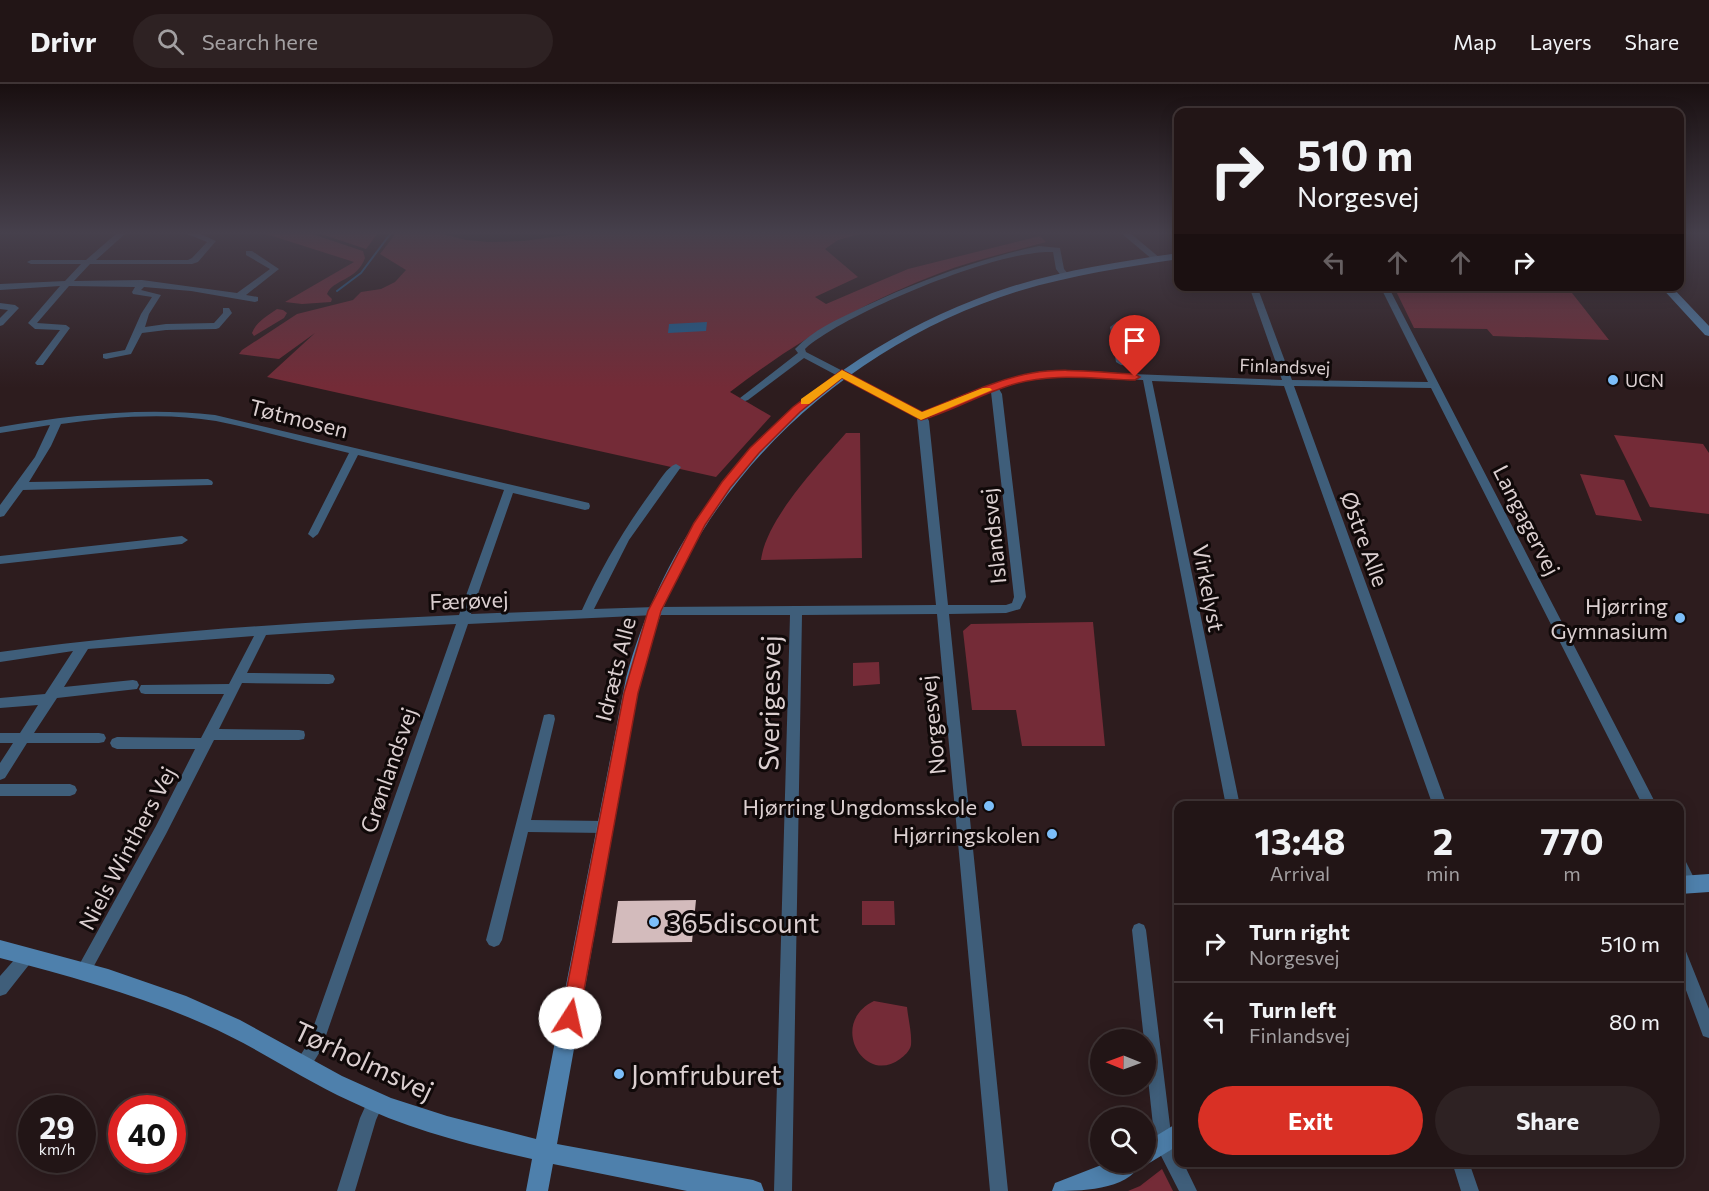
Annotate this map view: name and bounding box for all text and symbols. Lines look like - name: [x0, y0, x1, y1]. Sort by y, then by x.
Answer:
- search box: [133, 14, 553, 68]
- text: Drivr: [30, 24, 97, 58]
- icon: search: [154, 25, 187, 58]
- text: Search here: [202, 28, 318, 55]
- text: Map: [1453, 29, 1497, 54]
- text: Layers: [1530, 29, 1592, 54]
- text: Share: [1625, 29, 1679, 54]
- text: 510 m: [1297, 128, 1413, 180]
- icon: right: [1198, 132, 1276, 210]
- text: Norgesvej: [1297, 180, 1419, 213]
- icon: left: [1318, 246, 1351, 279]
- icon: ahead: [1381, 246, 1414, 279]
- icon: ahead: [1444, 246, 1477, 279]
- icon: right: [1507, 246, 1540, 279]
- pin: [1109, 315, 1160, 377]
- icon: arrive: [1118, 324, 1151, 357]
- street label: Finlandsvej: [1239, 353, 1331, 379]
- place label: UCN: [1625, 369, 1664, 391]
- marker: UCN: [1606, 373, 1620, 387]
- street label: Tøtmosen: [247, 393, 351, 443]
- street label: Langagervej: [1488, 460, 1566, 580]
- street label: Islandsvej: [975, 487, 1011, 585]
- street label: Østre Alle: [1335, 488, 1395, 590]
- street label: Virkelyst: [1187, 542, 1231, 634]
- street label: Færøvej: [429, 585, 509, 615]
- place label: Hjørring Gymnasium: [1551, 592, 1668, 644]
- marker: Hjørring Gymnasium: [1673, 611, 1687, 625]
- street label: Idræts Alle: [589, 614, 641, 724]
- street label: Sverigesvej: [751, 635, 787, 771]
- street label: Norgesvej: [913, 674, 951, 776]
- street label: Grønlandsvej: [354, 704, 422, 836]
- street label: Niels Winthers Vej: [73, 762, 181, 934]
- place label: Hjørring Ungdomsskole: [743, 793, 977, 820]
- marker: Hjørring Ungdomsskole: [982, 799, 996, 813]
- text: 13:48: [1254, 818, 1346, 862]
- text: 2: [1433, 818, 1453, 862]
- text: 770: [1540, 818, 1604, 862]
- place label: Hjørringskolen: [893, 821, 1040, 848]
- marker: Hjørringskolen: [1045, 827, 1059, 841]
- text: Arrival: [1270, 861, 1330, 885]
- text: min: [1426, 861, 1460, 885]
- text: m: [1563, 861, 1581, 885]
- place label: 365discount: [666, 906, 819, 939]
- marker: 365discount: [647, 915, 661, 929]
- text: Turn right: [1249, 918, 1350, 945]
- icon: right: [1198, 927, 1231, 960]
- text: 510 m: [1600, 930, 1660, 957]
- text: Norgesvej: [1249, 945, 1340, 969]
- position arrow: [538, 986, 602, 1050]
- text: Turn left: [1249, 996, 1336, 1023]
- icon: left: [1198, 1005, 1231, 1038]
- text: 80 m: [1609, 1008, 1660, 1035]
- street label: Tørholmsvej: [289, 1013, 439, 1107]
- text: Finlandsvej: [1249, 1023, 1350, 1047]
- north arrow: [1090, 1029, 1156, 1095]
- map controls: [1090, 1029, 1156, 1173]
- place label: Jomfruburet: [631, 1058, 782, 1091]
- marker: Jomfruburet: [612, 1067, 626, 1081]
- button: Exit: [1198, 1086, 1423, 1155]
- button: Share: [1435, 1086, 1660, 1155]
- speed limit sign: 40: [108, 1095, 186, 1173]
- button: search: [1090, 1107, 1156, 1173]
- text: 29: [39, 1108, 75, 1145]
- text: km/h: [39, 1140, 75, 1158]

